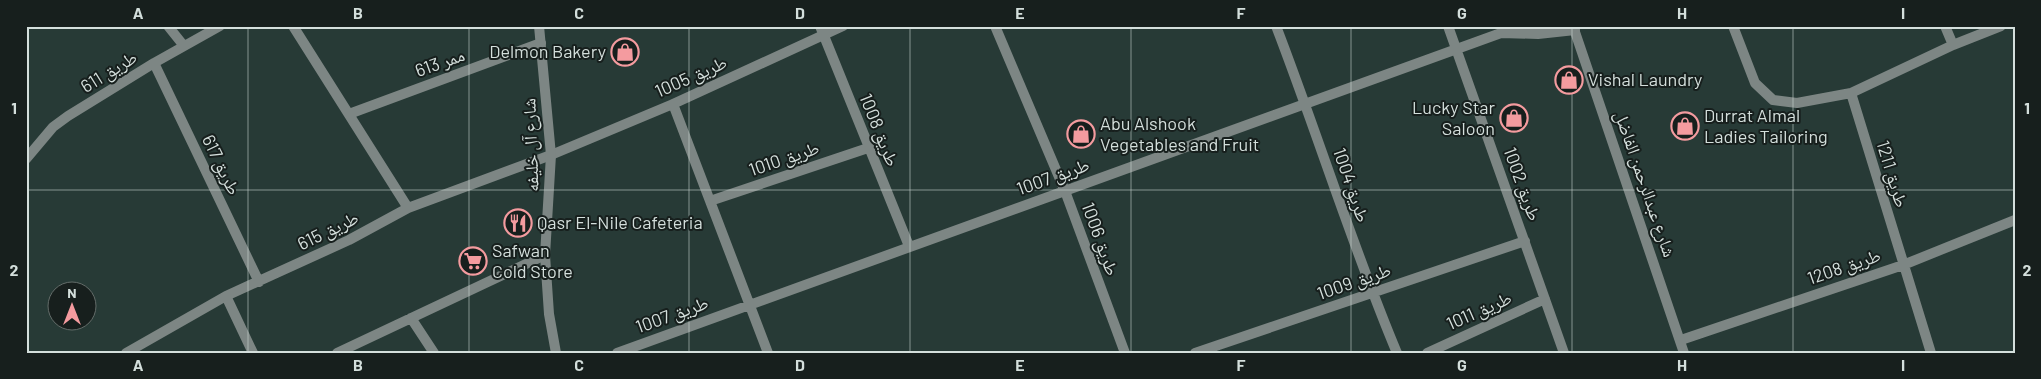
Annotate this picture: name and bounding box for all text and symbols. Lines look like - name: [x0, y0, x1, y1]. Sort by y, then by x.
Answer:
- text: A: [133, 3, 144, 22]
- text: B: [353, 3, 363, 22]
- text: C: [574, 3, 584, 22]
- text: D: [795, 3, 805, 22]
- text: E: [1015, 3, 1025, 22]
- text: F: [1237, 3, 1246, 22]
- text: G: [1457, 3, 1467, 22]
- text: H: [1677, 3, 1687, 22]
- text: I: [1901, 3, 1905, 22]
- shop icon: Delmon Bakery: [610, 37, 640, 67]
- place label: Delmon Bakery: [489, 40, 606, 62]
- street label: ممر 613: [412, 43, 467, 81]
- street label: طريق 611: [76, 45, 141, 98]
- street label: طريق 1005: [651, 51, 730, 103]
- shop icon: Vishal Laundry: [1554, 65, 1584, 95]
- place label: Vishal Laundry: [1588, 68, 1702, 90]
- street label: طريق 1008: [854, 90, 904, 170]
- place label: Lucky Star Saloon: [1412, 96, 1495, 139]
- text: 1: [11, 98, 17, 117]
- street label: شارع آل خليفه: [517, 98, 544, 192]
- text: 1: [2024, 98, 2030, 117]
- shop icon: Lucky Star Saloon: [1499, 103, 1529, 133]
- place label: Durrat Almal Ladies Tailoring: [1704, 104, 1828, 147]
- street label: شارع عبدالرحمن الفاضل: [1610, 108, 1681, 260]
- shop icon: Durrat Almal Ladies Tailoring: [1670, 111, 1700, 141]
- place label: Abu Alshook Vegetables and Fruit: [1100, 112, 1259, 155]
- shop icon: Abu Alshook Vegetables and Fruit: [1066, 119, 1096, 149]
- street label: طريق 617: [197, 131, 246, 199]
- street label: طريق 1010: [746, 136, 822, 181]
- street label: طريق 1211: [1871, 138, 1914, 210]
- street label: طريق 1002: [1499, 144, 1546, 224]
- street label: طريق 1004: [1328, 145, 1375, 225]
- street label: طريق 1007: [1013, 153, 1092, 200]
- street label: طريق 1006: [1077, 199, 1124, 279]
- street label: طريق 615: [294, 206, 362, 255]
- restaurant icon: Qasr El-Nile Cafeteria: [503, 208, 533, 238]
- place label: Qasr El-Nile Cafeteria: [537, 211, 703, 233]
- place label: Safwan Cold Store: [492, 239, 573, 282]
- street label: طريق 1208: [1804, 243, 1884, 290]
- supermarket icon: Safwan Cold Store: [458, 246, 488, 276]
- street label: طريق 1009: [1314, 258, 1394, 305]
- text: 2: [10, 260, 19, 279]
- text: 2: [2023, 260, 2032, 279]
- north arrow: [48, 282, 98, 332]
- text: N: [67, 284, 77, 301]
- street label: طريق 1011: [1443, 286, 1515, 335]
- street label: طريق 1007: [632, 291, 711, 338]
- text: A: [133, 355, 144, 374]
- text: B: [353, 355, 363, 374]
- text: C: [574, 355, 584, 374]
- text: D: [795, 355, 805, 374]
- text: E: [1015, 355, 1025, 374]
- text: F: [1237, 355, 1246, 374]
- text: G: [1457, 355, 1467, 374]
- text: H: [1677, 355, 1687, 374]
- text: I: [1901, 355, 1905, 374]

